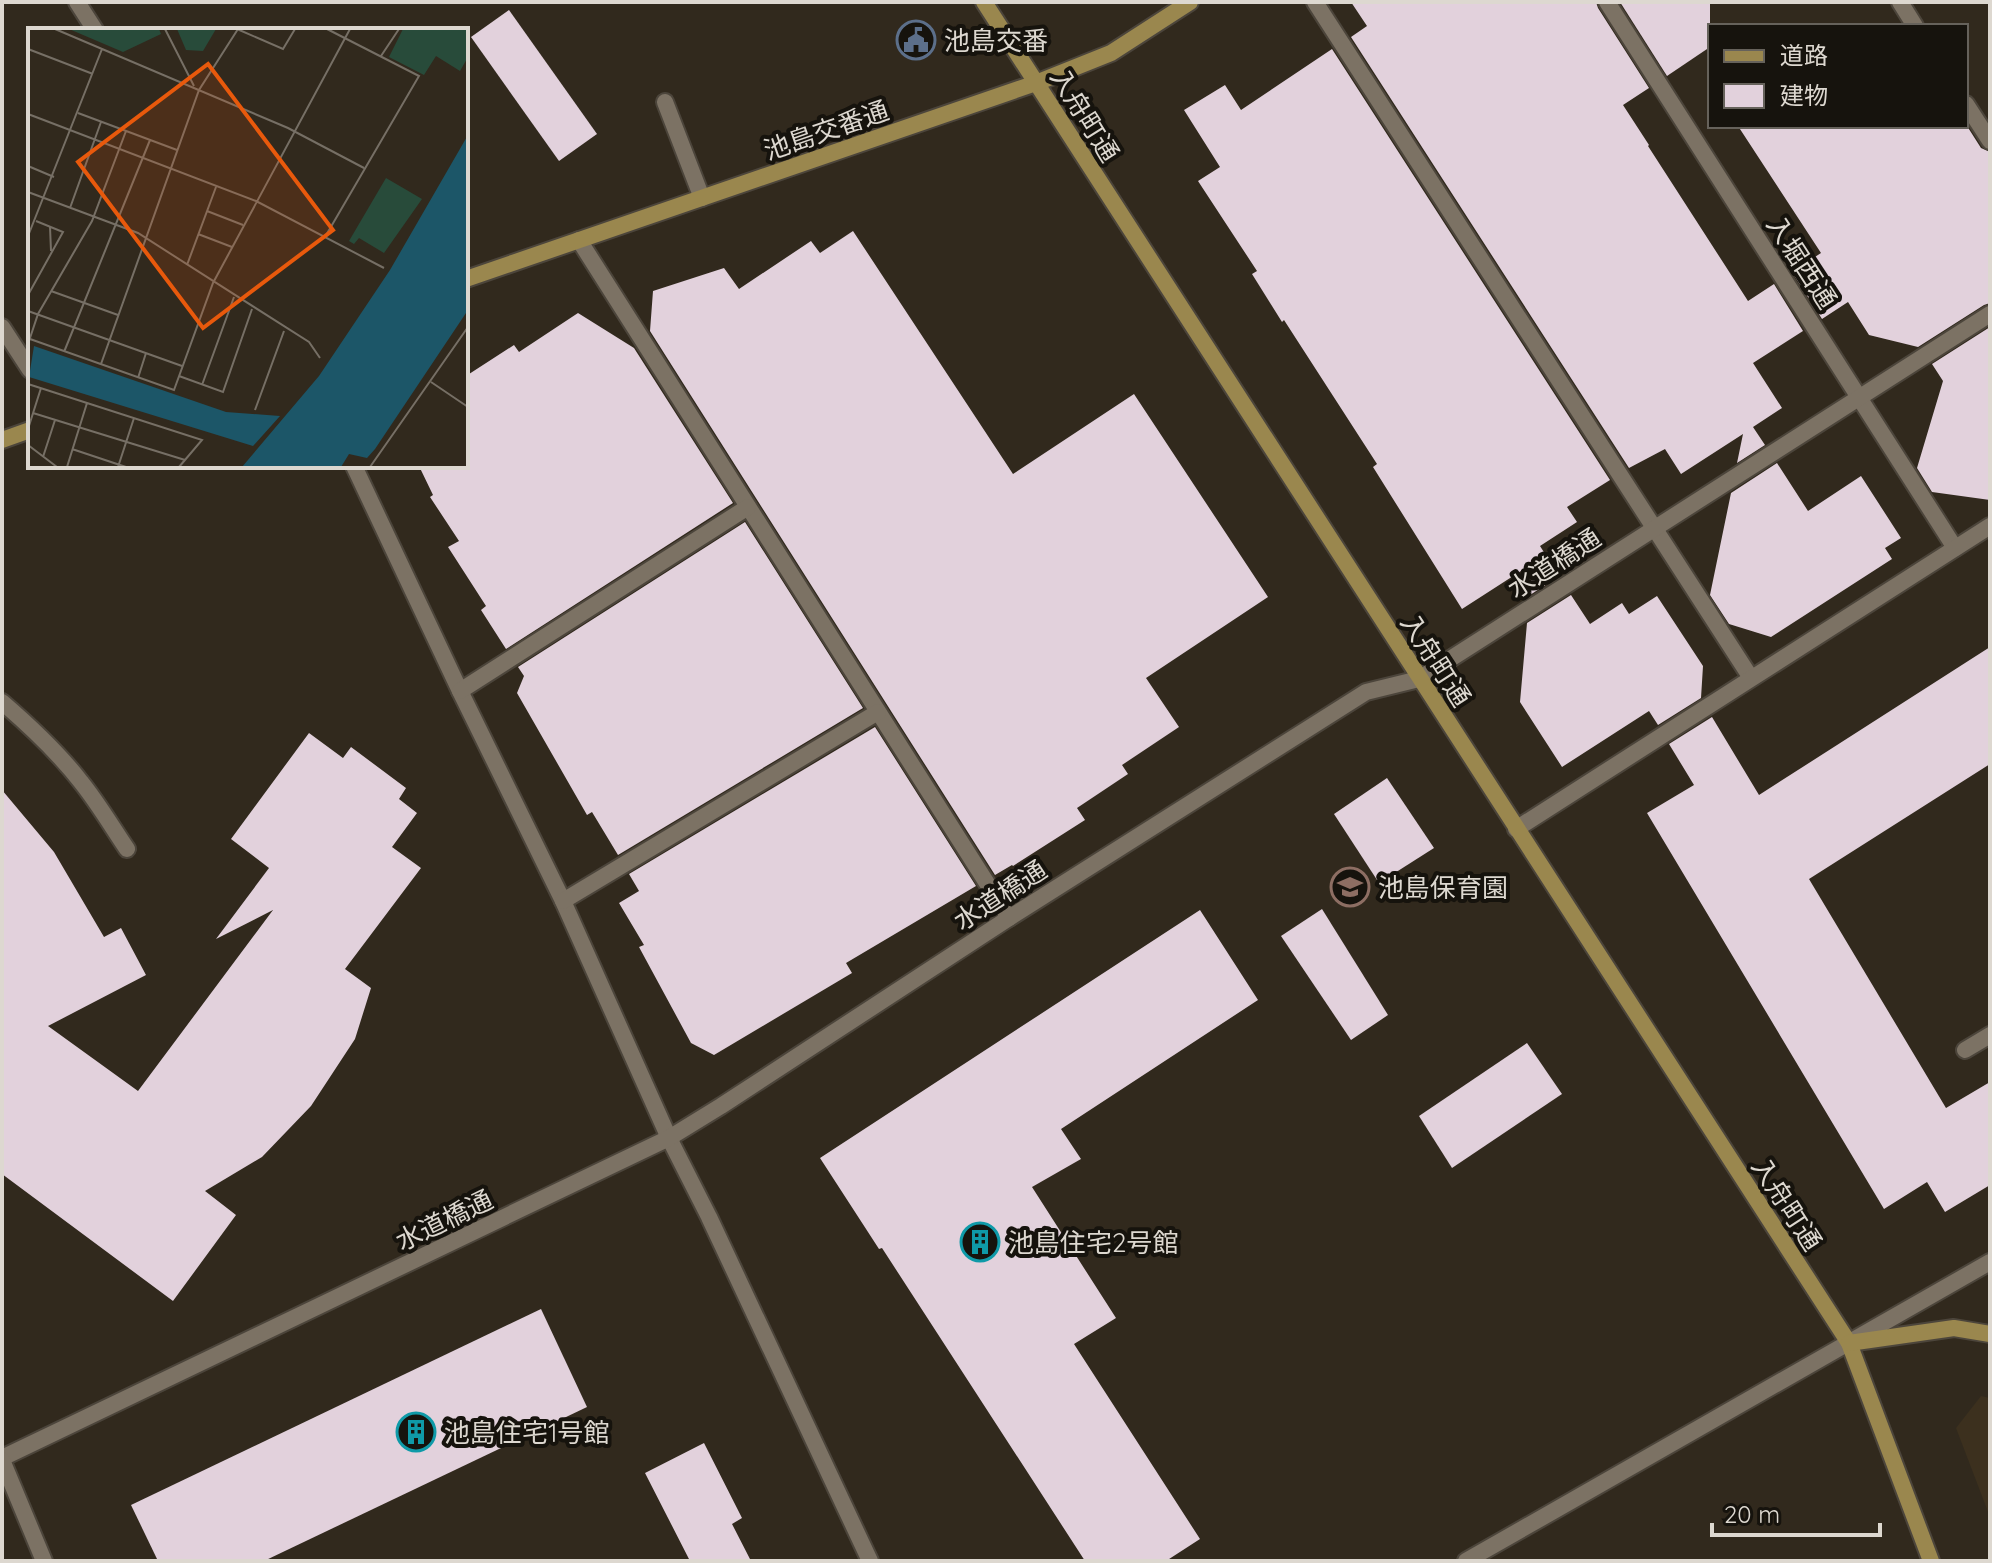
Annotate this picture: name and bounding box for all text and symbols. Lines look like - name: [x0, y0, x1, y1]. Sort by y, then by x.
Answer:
- public building icon: 池島交番: [895, 19, 937, 61]
- place label: 池島交番: [944, 24, 1048, 57]
- legend: [1708, 24, 1968, 128]
- inset map: [28, 28, 468, 468]
- text: 道路: [1780, 40, 1828, 70]
- street label: 入舟町通: [1043, 62, 1127, 168]
- text: 建物: [1780, 80, 1828, 110]
- street label: 池島交番通: [759, 93, 893, 167]
- street label: 入堀西通: [1760, 209, 1844, 315]
- street label: 水道橋通: [1501, 521, 1607, 605]
- street label: 入舟町通: [1394, 607, 1478, 713]
- street label: 水道橋通: [947, 853, 1053, 937]
- school or university icon: 池島保育園: [1329, 866, 1371, 908]
- place label: 池島保育園: [1378, 871, 1508, 904]
- street label: 入舟町通: [1745, 1151, 1829, 1257]
- street label: 水道橋通: [390, 1182, 498, 1258]
- building icon: 池島住宅2号館: [959, 1221, 1001, 1263]
- place label: 池島住宅2号館: [1008, 1226, 1178, 1259]
- building icon: 池島住宅1号館: [395, 1411, 437, 1453]
- place label: 池島住宅1号館: [444, 1416, 610, 1449]
- scale bar: [1712, 1487, 1880, 1537]
- text: 20 m: [1724, 1499, 1780, 1529]

